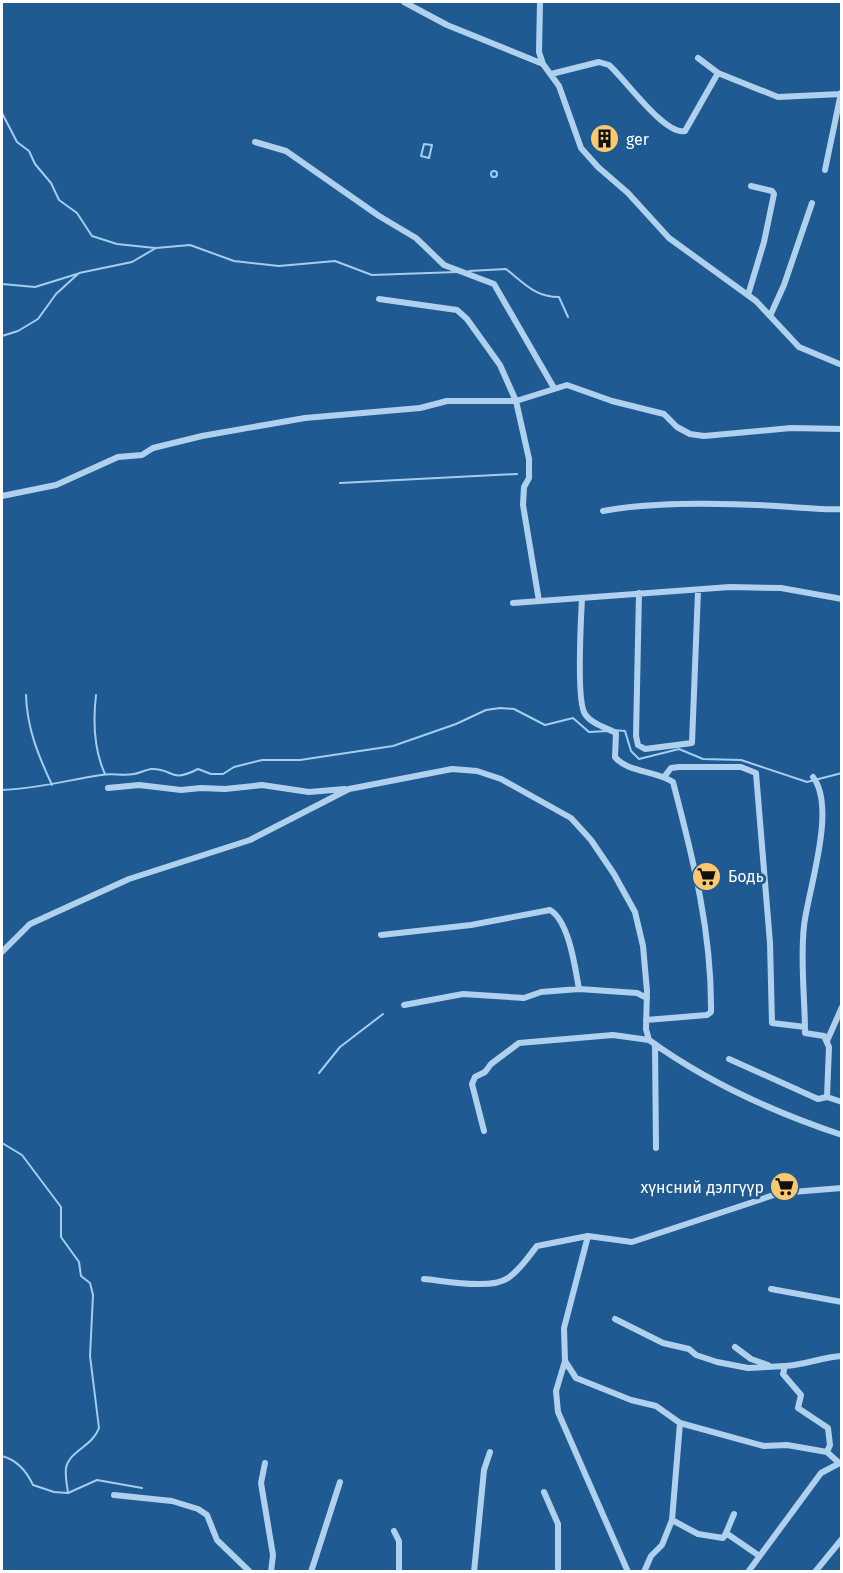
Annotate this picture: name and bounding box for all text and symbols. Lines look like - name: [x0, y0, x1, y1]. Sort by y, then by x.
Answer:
- building icon: ger: [589, 123, 621, 155]
- place label: ger: [626, 130, 650, 149]
- supermarket icon: Бодь: [691, 860, 723, 892]
- place label: Бодь: [728, 867, 764, 886]
- supermarket icon: хүнсний дэлгүүр: [769, 1171, 801, 1203]
- place label: хүнсний дэлгүүр: [640, 1178, 764, 1197]

